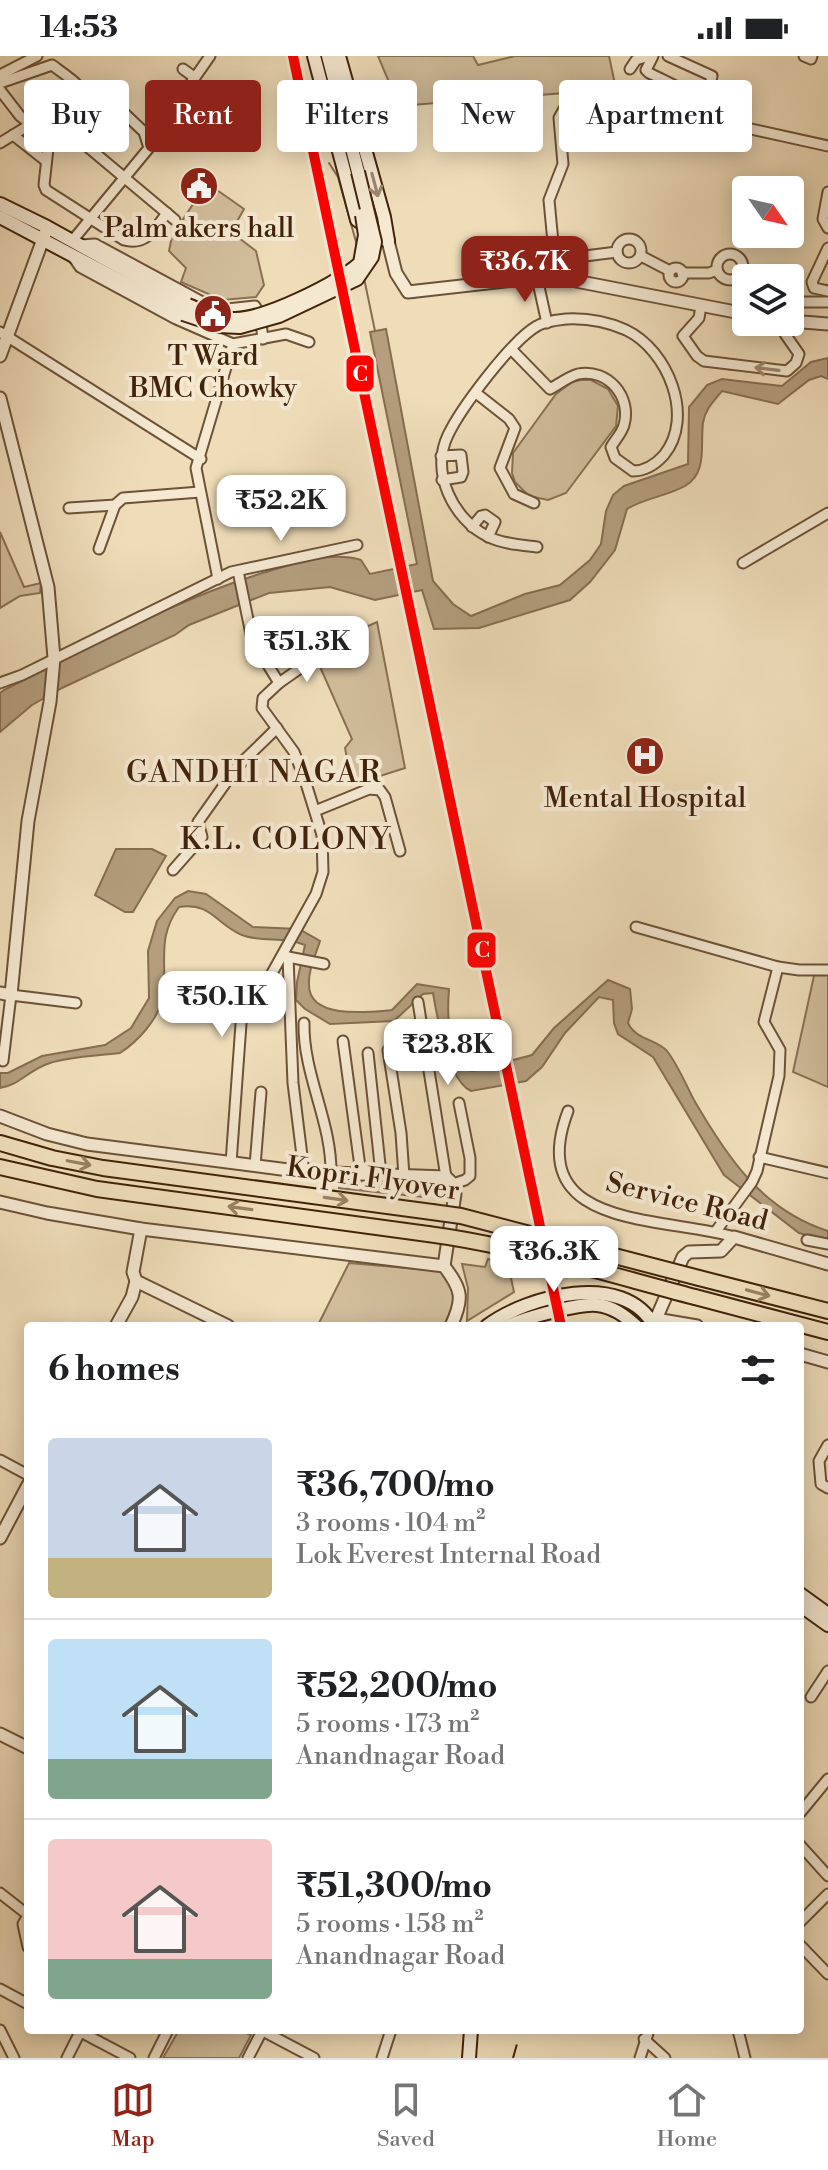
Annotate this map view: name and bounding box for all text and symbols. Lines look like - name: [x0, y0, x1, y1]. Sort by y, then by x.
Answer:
- text: 14:53: [40, 9, 118, 47]
- chip: Buy: [24, 80, 129, 152]
- chip: Rent: [145, 80, 261, 152]
- chip: Filters: [277, 80, 417, 152]
- chip: New: [433, 80, 543, 152]
- chip: Apartment: [559, 80, 752, 152]
- public building icon: Palm akers hall: [178, 165, 220, 207]
- one-way arrow: [369, 171, 384, 197]
- north arrow: [732, 176, 804, 248]
- map controls: [732, 176, 804, 336]
- place label: Palm akers hall: [104, 211, 294, 246]
- pin: ₹36.7K: [460, 236, 590, 304]
- text: ₹36.7K: [479, 246, 571, 278]
- button: layers: [732, 264, 804, 336]
- public building icon: T Ward BMC Chowky: [192, 293, 234, 335]
- place label: T Ward BMC Chowky: [128, 339, 297, 406]
- line badge: C: [345, 354, 375, 393]
- text: C: [352, 361, 368, 388]
- one-way arrow: [755, 361, 780, 376]
- pin: ₹52.2K: [216, 475, 346, 543]
- text: ₹52.2K: [235, 485, 327, 517]
- pin: ₹51.3K: [242, 616, 372, 684]
- text: ₹51.3K: [263, 626, 351, 658]
- hospital icon: Mental Hospital: [624, 735, 666, 777]
- district label: GANDHI NAGAR: [126, 754, 382, 792]
- place label: Mental Hospital: [544, 781, 746, 816]
- district label: K.L. COLONY: [180, 821, 392, 859]
- line badge: C: [466, 931, 497, 969]
- text: C: [474, 937, 490, 964]
- pin: ₹50.1K: [157, 971, 287, 1039]
- text: ₹50.1K: [176, 981, 268, 1013]
- pin: ₹23.8K: [383, 1019, 513, 1087]
- text: ₹23.8K: [402, 1029, 494, 1061]
- street label: Kopri Flyover: [284, 1150, 462, 1208]
- one-way arrow: [66, 1156, 91, 1171]
- street label: Service Road: [602, 1165, 772, 1239]
- one-way arrow: [323, 1192, 348, 1207]
- one-way arrow: [228, 1200, 253, 1215]
- pin: ₹36.3K: [489, 1226, 619, 1294]
- text: ₹36.3K: [508, 1236, 600, 1268]
- one-way arrow: [745, 1287, 771, 1302]
- icon: filters: [736, 1348, 780, 1392]
- text: 6 homes: [48, 1349, 180, 1391]
- text: ₹36,700/mo: [296, 1465, 495, 1507]
- icon: home: [112, 1470, 208, 1566]
- text: 3 rooms · 104 m²: [296, 1507, 485, 1539]
- text: Lok Everest Internal Road: [296, 1539, 601, 1571]
- text: ₹52,200/mo: [296, 1666, 497, 1708]
- icon: home: [112, 1671, 208, 1767]
- text: 5 rooms · 173 m²: [296, 1708, 479, 1740]
- text: Anandnagar Road: [296, 1740, 505, 1772]
- text: ₹51,300/mo: [296, 1866, 492, 1908]
- icon: home: [112, 1871, 208, 1967]
- text: 5 rooms · 158 m²: [296, 1908, 484, 1940]
- text: Anandnagar Road: [296, 1940, 505, 1972]
- tab: Map: [111, 2078, 155, 2153]
- tab: Saved: [377, 2078, 435, 2153]
- tab: Home: [657, 2078, 717, 2153]

